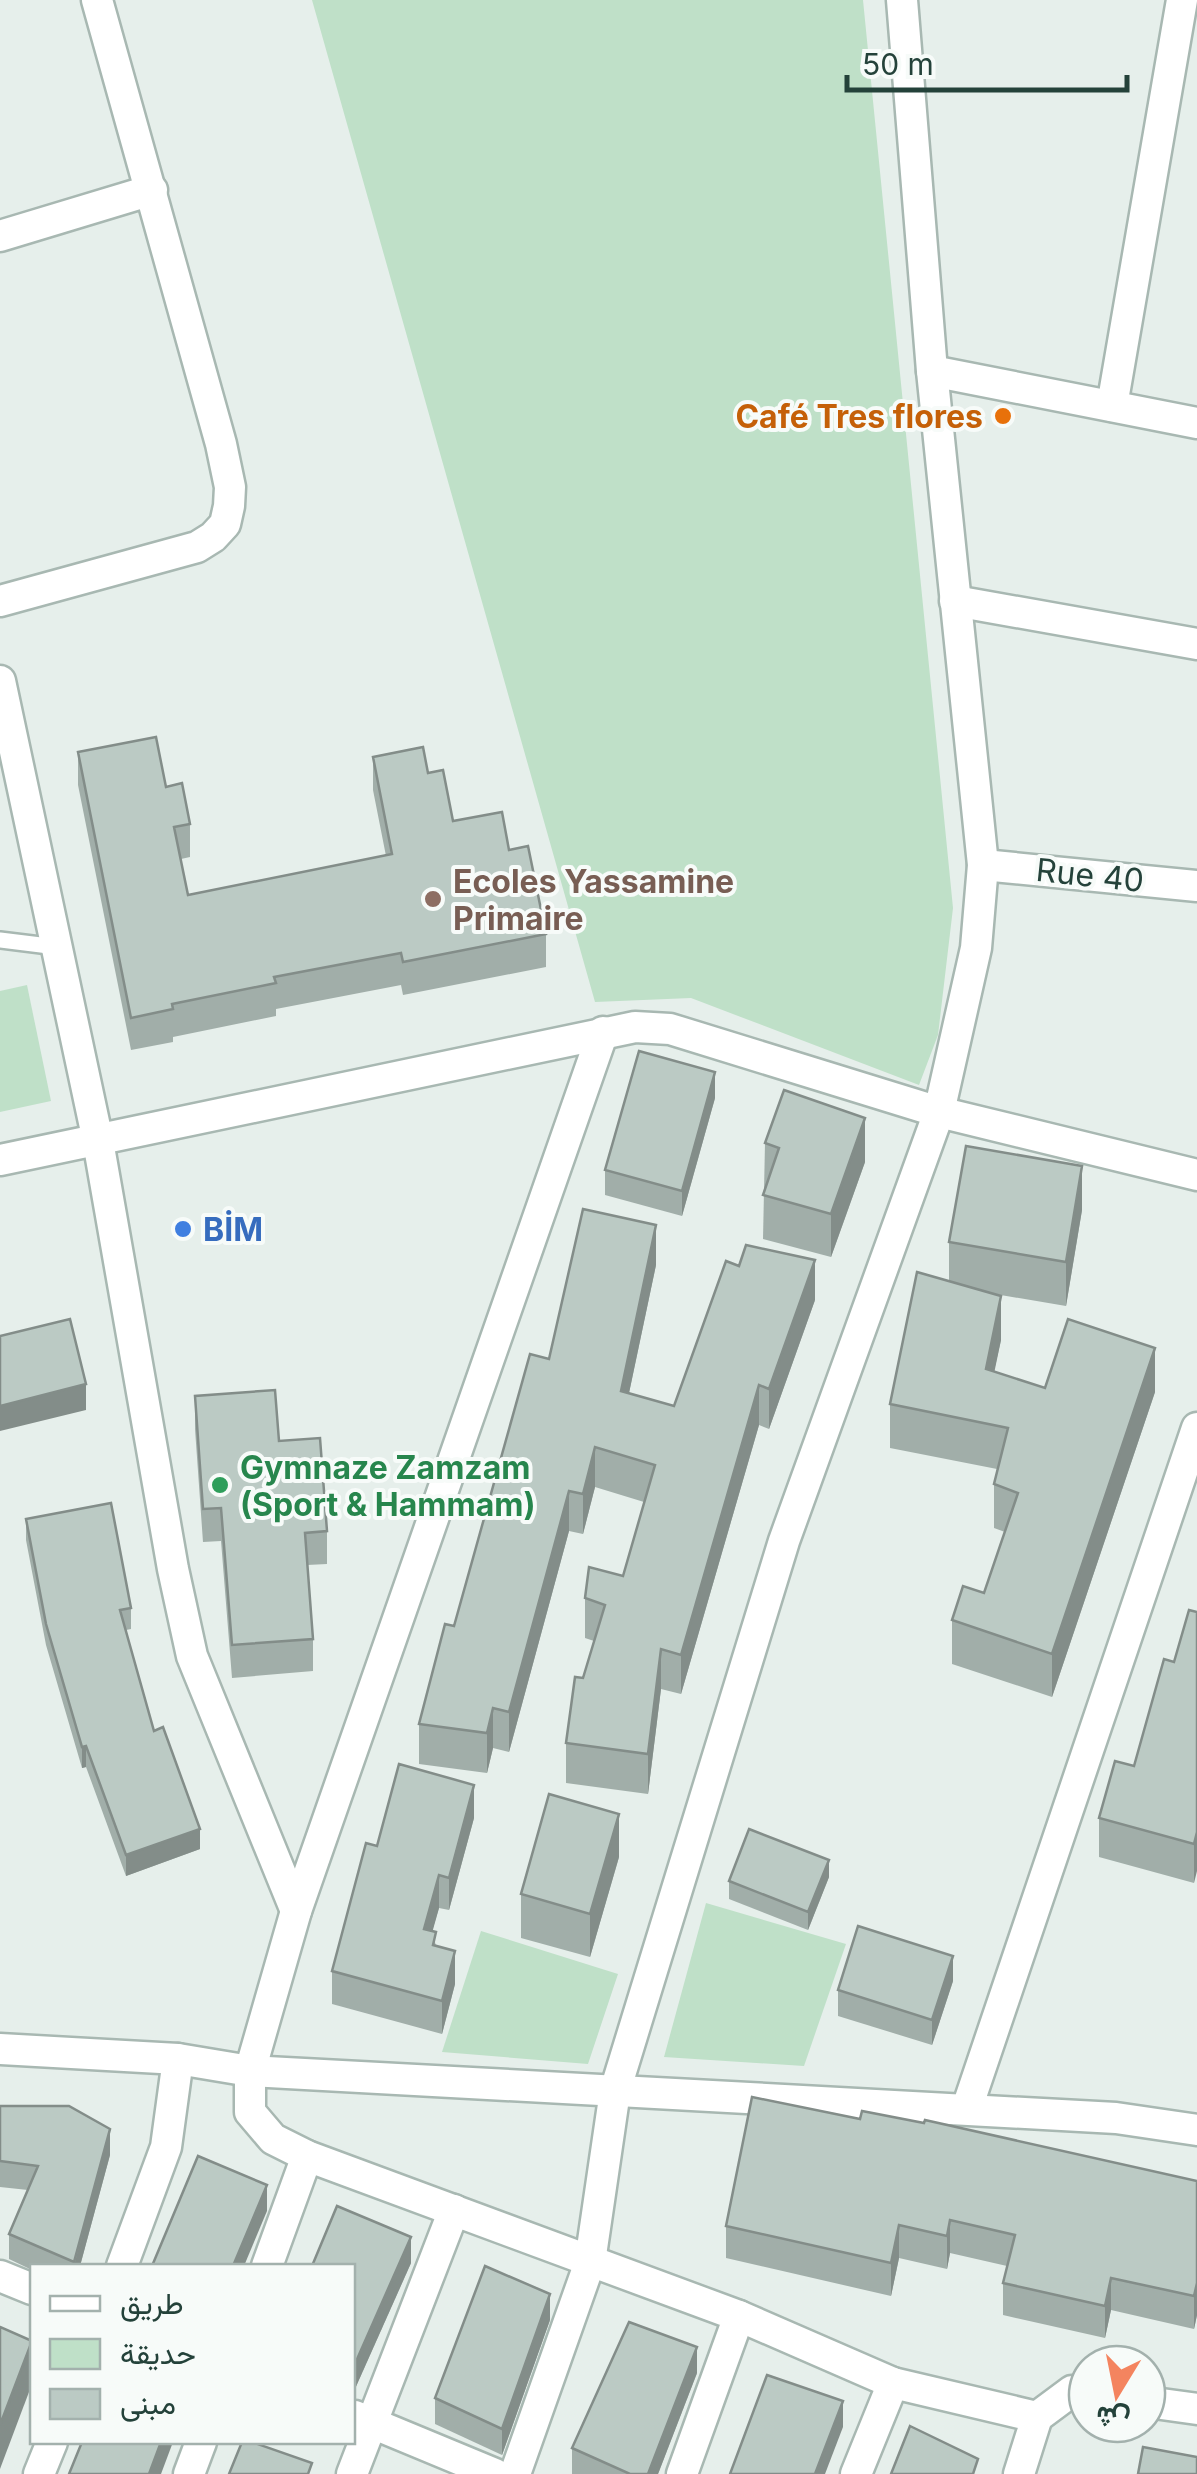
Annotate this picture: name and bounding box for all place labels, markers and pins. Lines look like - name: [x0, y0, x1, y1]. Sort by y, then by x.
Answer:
- place label: Café Tres flores: [735, 397, 983, 436]
- marker: Café Tres flores: [992, 405, 1014, 427]
- place label: Ecoles Yassamine Primaire: [453, 862, 734, 938]
- marker: Ecoles Yassamine Primaire: [422, 888, 444, 910]
- place label: BİM: [203, 1210, 263, 1249]
- marker: BİM: [172, 1218, 194, 1240]
- place label: Gymnaze Zamzam (Sport & Hammam): [240, 1448, 536, 1524]
- marker: Gymnaze Zamzam (Sport & Hammam): [209, 1474, 231, 1496]

